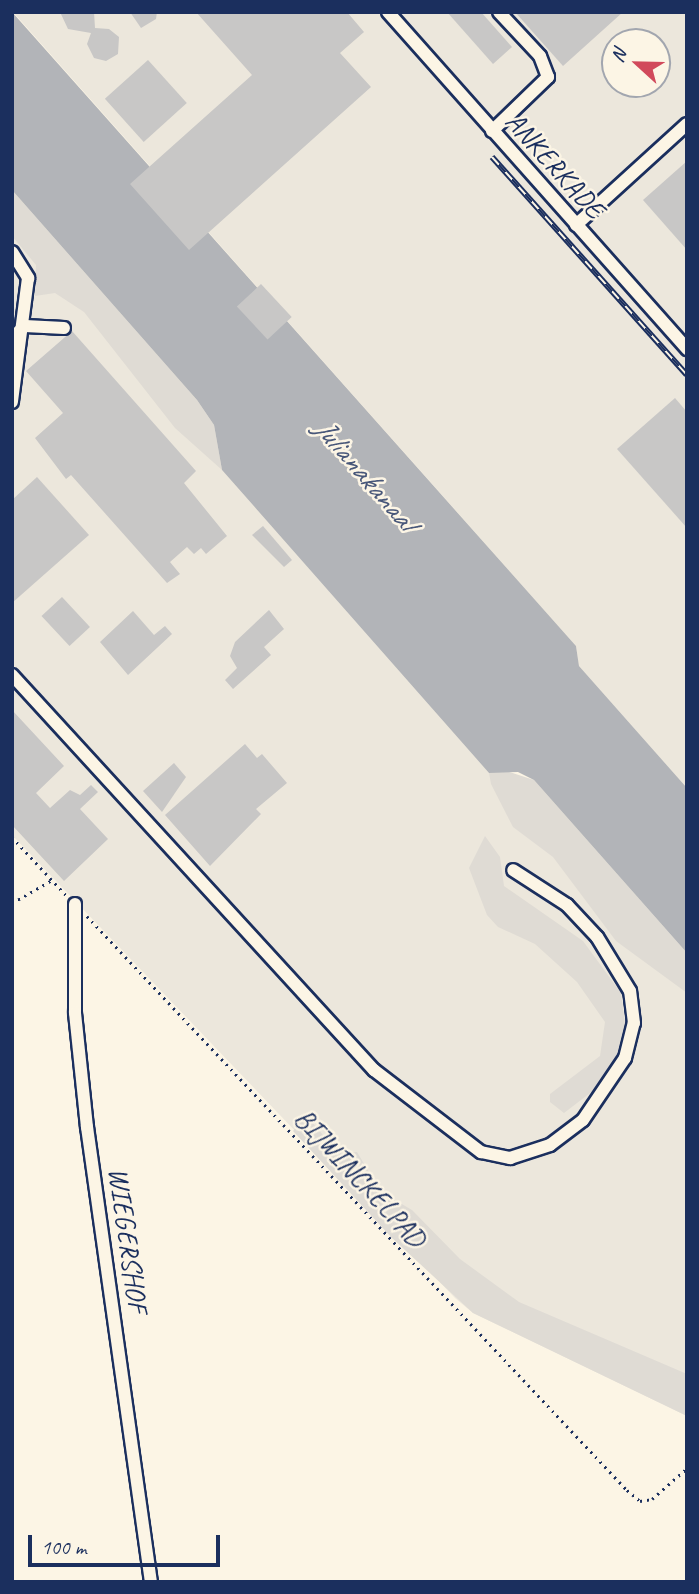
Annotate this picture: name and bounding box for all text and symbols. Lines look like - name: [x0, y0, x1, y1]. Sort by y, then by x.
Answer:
- north arrow: [601, 28, 671, 98]
- text: N: [605, 46, 632, 66]
- street label: ANKERKADE: [498, 105, 612, 225]
- water label: Julianakanaal: [307, 411, 423, 537]
- street label: BIJWINCKELPAD: [287, 1102, 433, 1254]
- street label: WIEGERSHOF: [101, 1165, 155, 1315]
- scale bar: [32, 1520, 224, 1564]
- text: 100 m: [41, 1534, 86, 1560]

